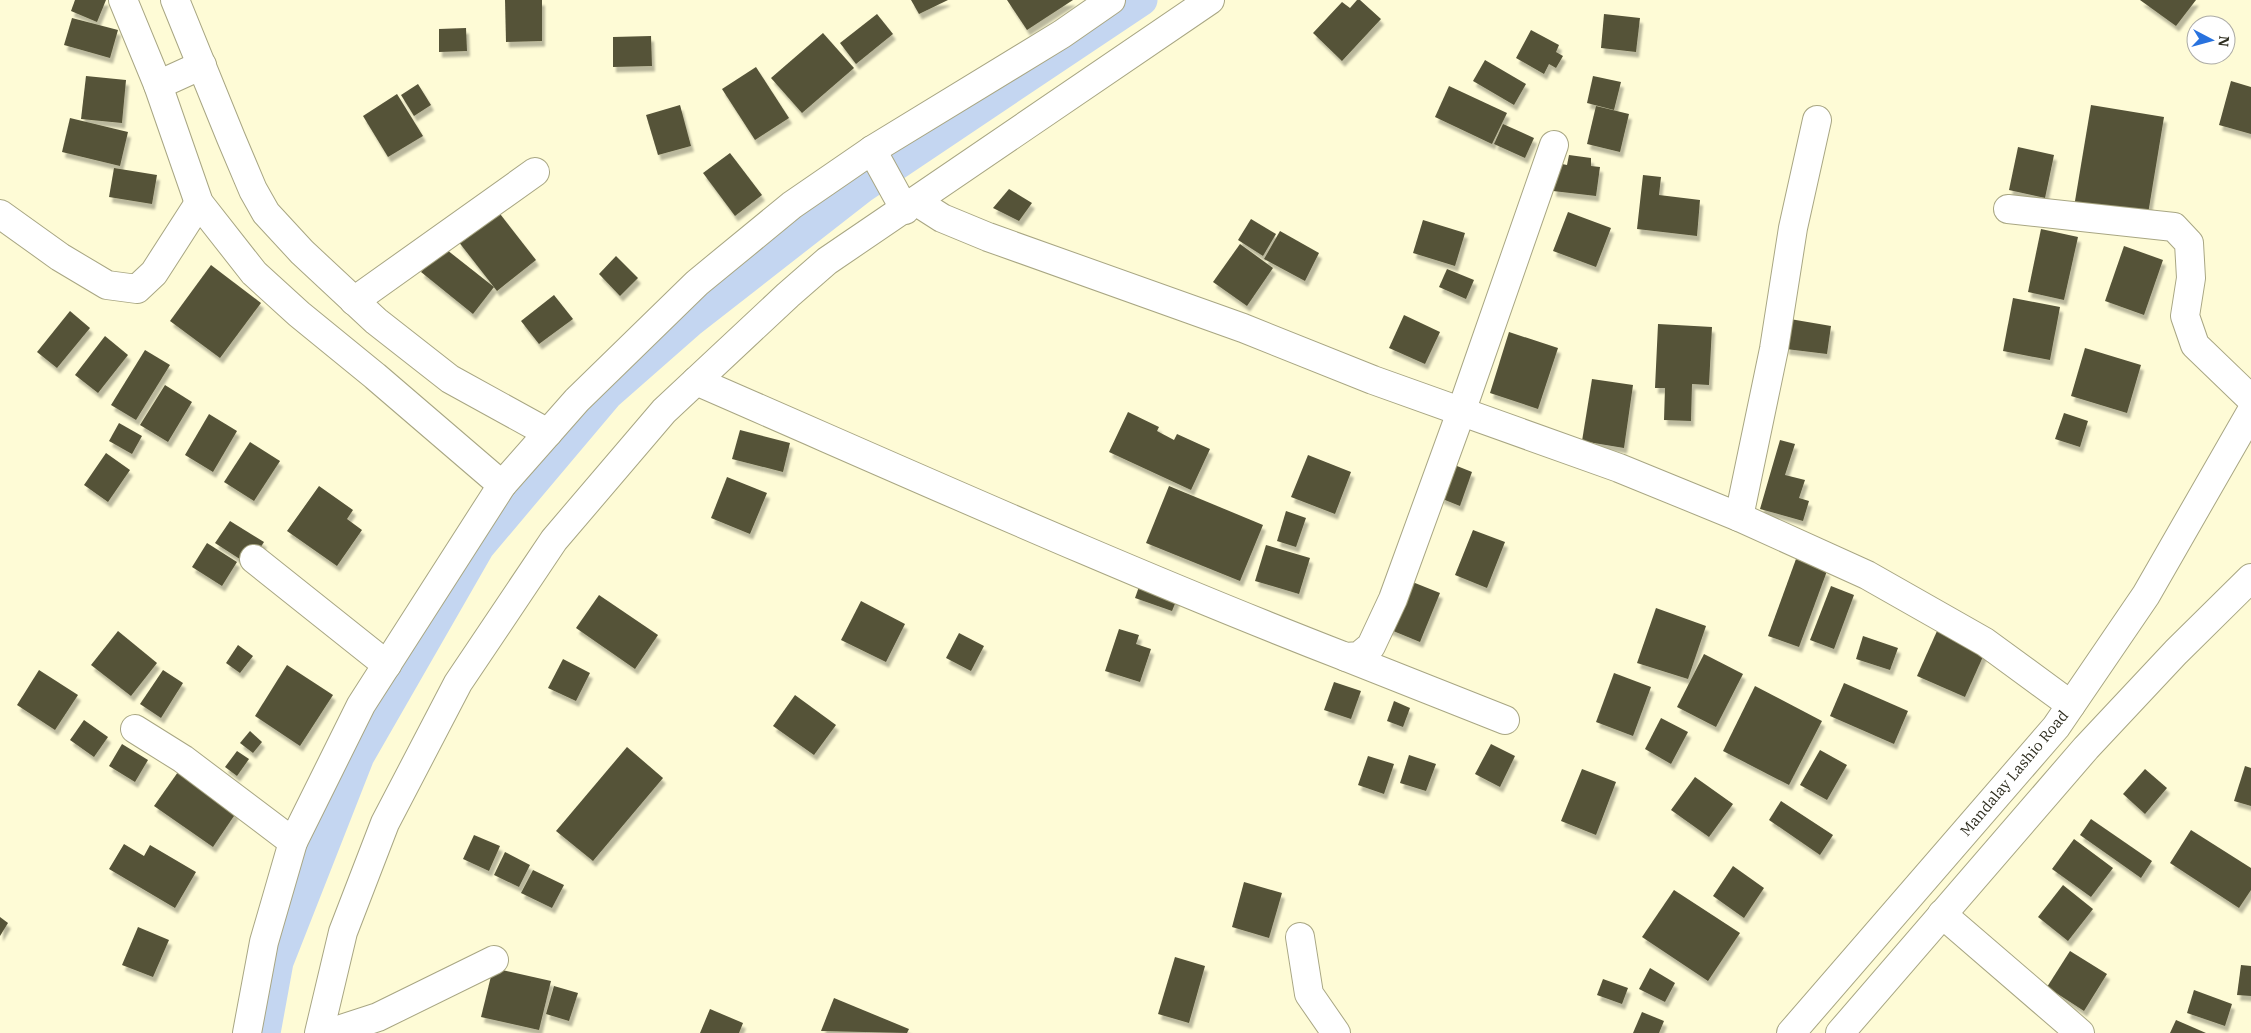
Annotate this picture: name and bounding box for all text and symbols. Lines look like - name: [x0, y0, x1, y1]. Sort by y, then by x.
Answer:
- north arrow: [2186, 15, 2236, 65]
- text: N: [2214, 35, 2233, 48]
- street label: Mandalay Lashio Road: [1956, 706, 2072, 840]

